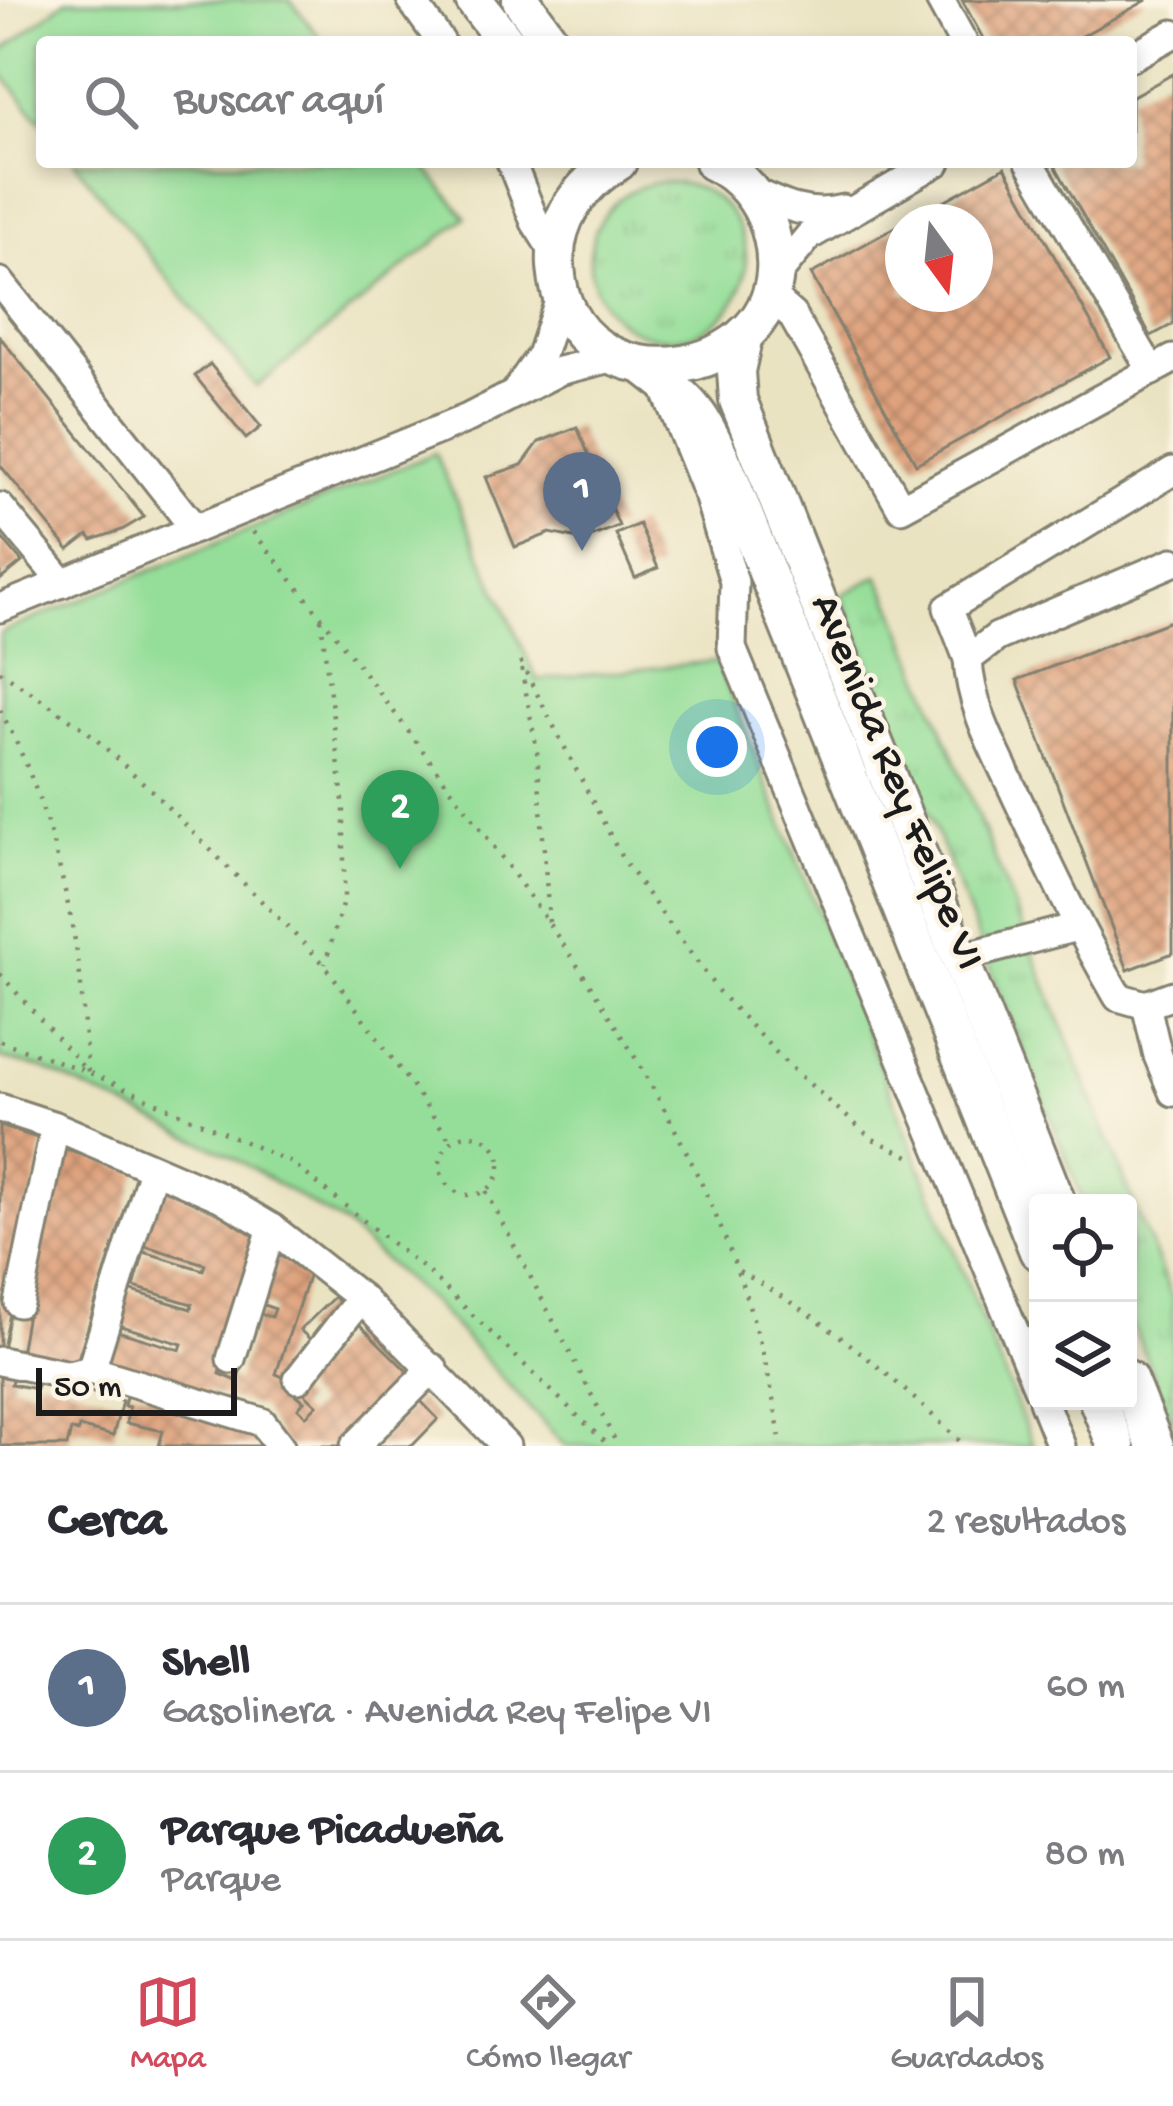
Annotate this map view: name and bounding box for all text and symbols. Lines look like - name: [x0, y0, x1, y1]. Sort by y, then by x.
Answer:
- search box: [36, 36, 1137, 168]
- icon: search: [78, 69, 144, 135]
- text: Buscar aquí: [174, 76, 384, 129]
- north arrow: [885, 204, 993, 312]
- pin: 1: [543, 452, 621, 551]
- street label: Avenida Rey Felipe VI: [796, 587, 995, 978]
- your location: [687, 717, 747, 777]
- pin: 2: [361, 770, 439, 869]
- map controls: [1029, 1194, 1137, 1410]
- button: locate: [1029, 1194, 1137, 1302]
- button: layers: [1029, 1302, 1137, 1410]
- scale bar: [36, 1362, 237, 1415]
- text: 50 m: [54, 1370, 121, 1408]
- text: Cerca: [48, 1494, 166, 1554]
- text: 2 resultados: [926, 1501, 1125, 1547]
- text: Shell: [162, 1638, 250, 1691]
- text: 1: [79, 1665, 95, 1711]
- text: 60 m: [1046, 1665, 1125, 1711]
- text: Gasolinera · Avenida Rey Felipe VI: [162, 1691, 712, 1737]
- text: Parque Picadueña: [162, 1806, 502, 1859]
- text: 2: [77, 1833, 97, 1879]
- text: 80 m: [1045, 1833, 1125, 1879]
- text: Parque: [162, 1859, 281, 1905]
- tab: Mapa: [130, 1969, 206, 2079]
- tab: Cómo llegar: [466, 1969, 630, 2079]
- tab: Guardados: [890, 1969, 1043, 2079]

